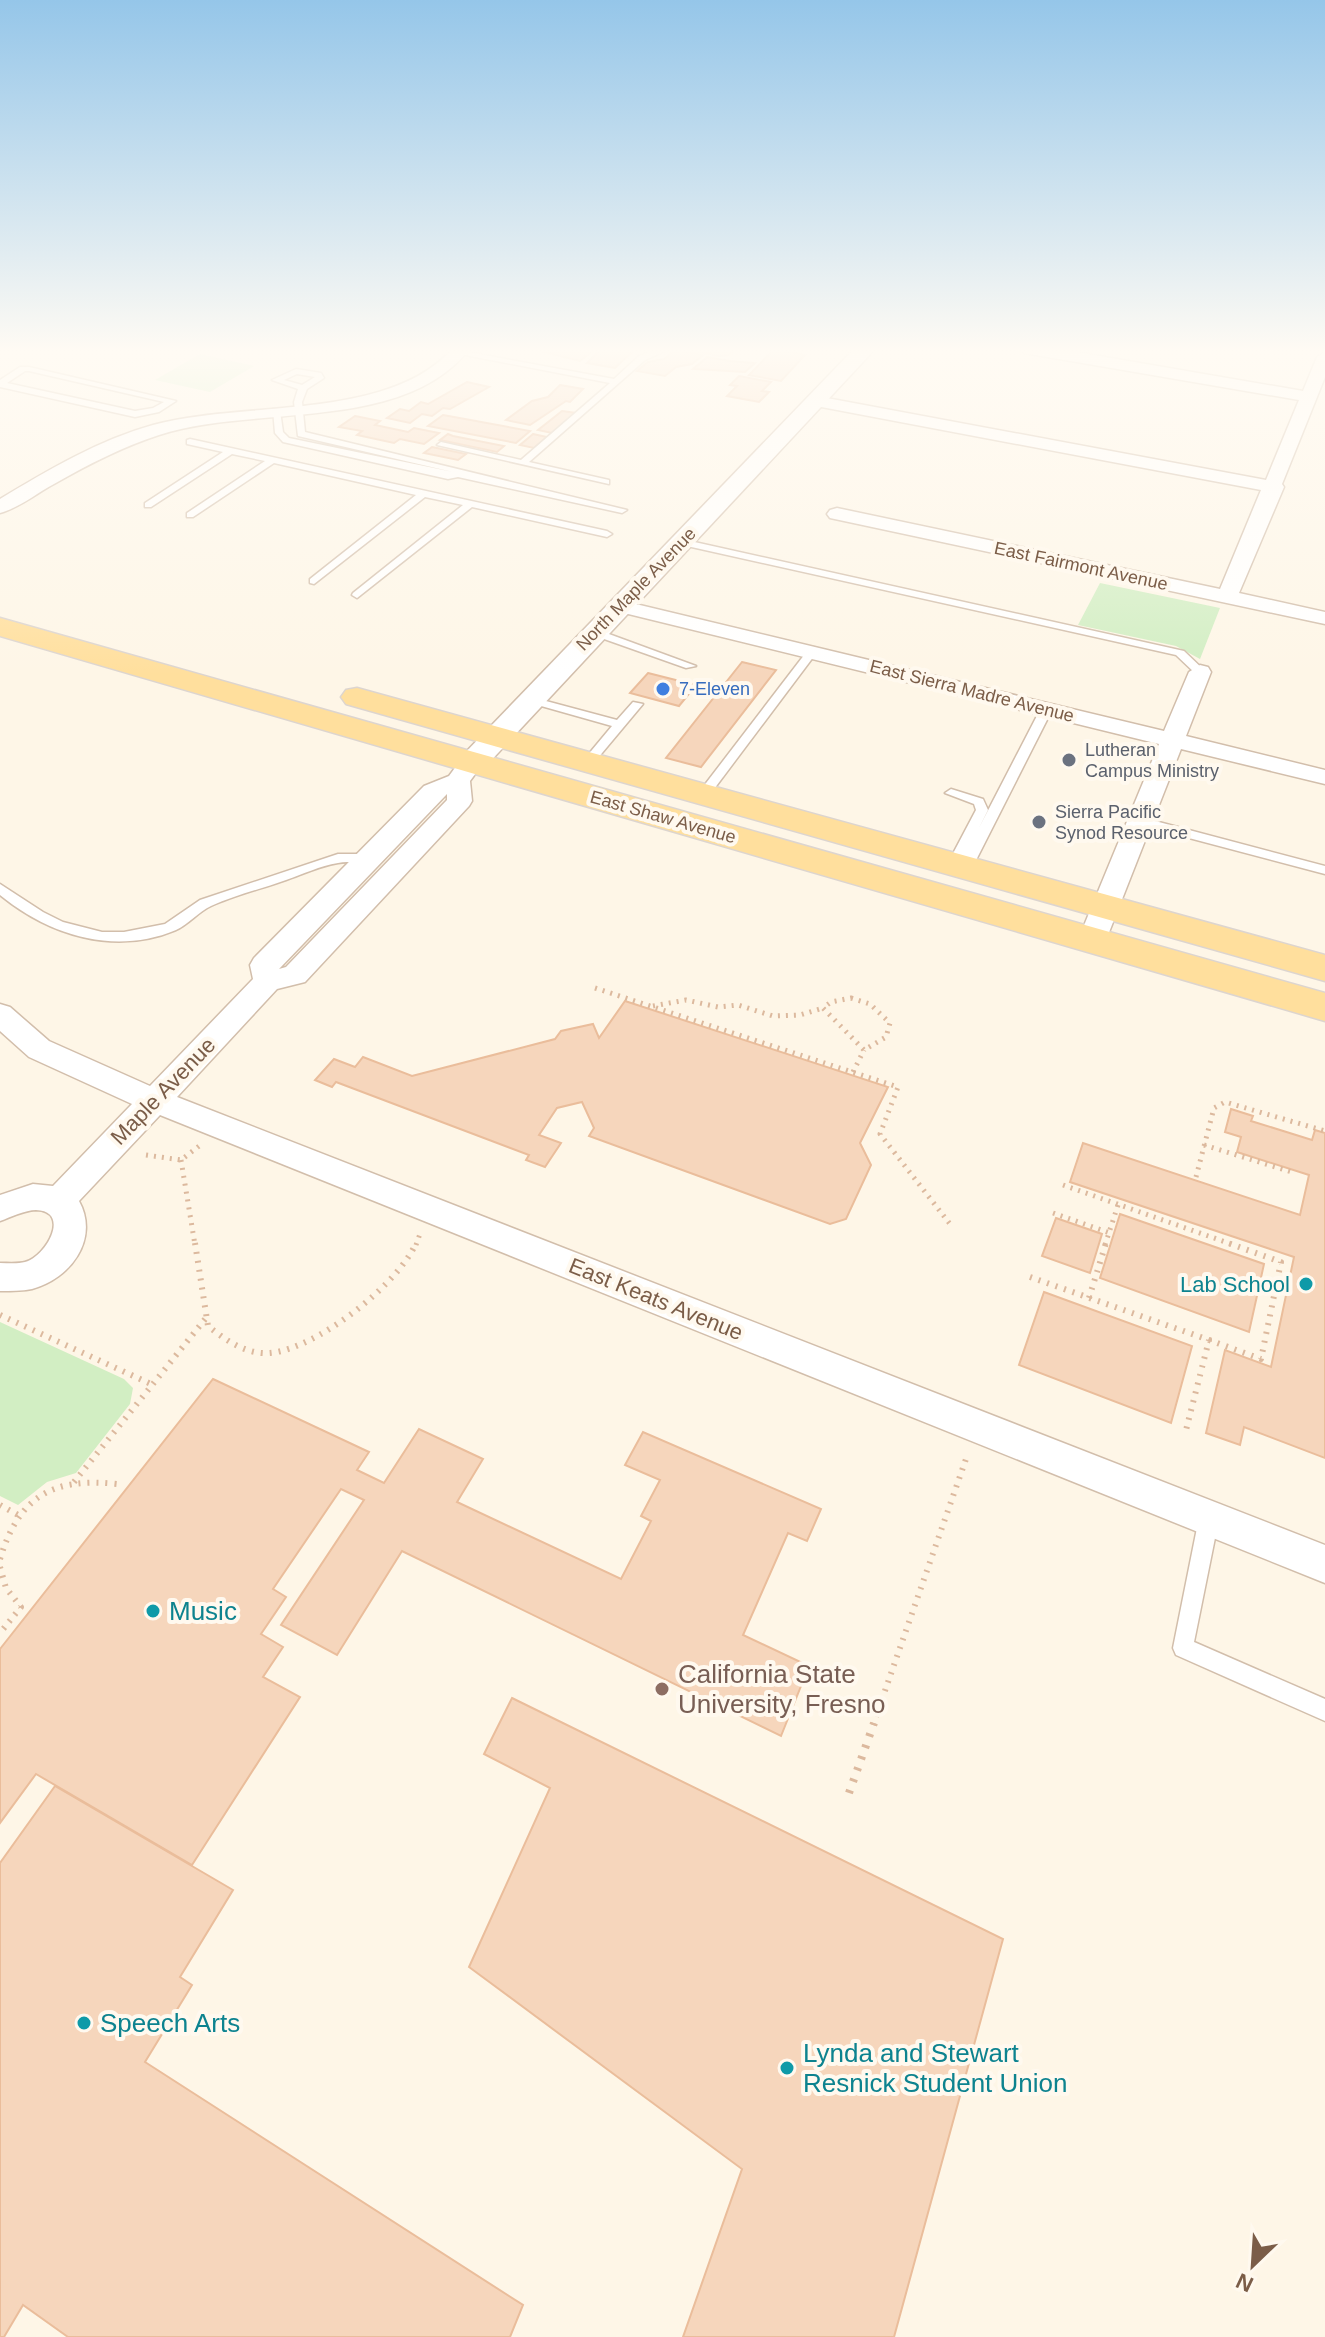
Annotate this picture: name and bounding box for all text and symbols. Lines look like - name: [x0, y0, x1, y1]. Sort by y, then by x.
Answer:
- street label: North Maple Avenue: [572, 524, 700, 654]
- street label: East Fairmont Avenue: [992, 538, 1170, 594]
- street label: East Sierra Madre Avenue: [868, 656, 1076, 726]
- place label: 7-Eleven: [679, 679, 750, 699]
- marker: 7-Eleven: [654, 680, 672, 698]
- place label: Lutheran Campus Ministry: [1085, 740, 1219, 781]
- marker: Lutheran Campus Ministry: [1060, 751, 1078, 769]
- street label: East Shaw Avenue: [588, 787, 738, 847]
- place label: Sierra Pacific Synod Resource: [1055, 802, 1188, 843]
- marker: Sierra Pacific Synod Resource: [1030, 813, 1048, 831]
- street label: Maple Avenue: [106, 1032, 220, 1150]
- street label: East Keats Avenue: [565, 1253, 747, 1345]
- place label: Lab School: [1180, 1272, 1290, 1297]
- marker: Lab School: [1297, 1275, 1315, 1293]
- place label: Music: [169, 1596, 237, 1626]
- marker: Music: [144, 1602, 162, 1620]
- place label: California State University, Fresno: [678, 1659, 886, 1719]
- marker: California State University, Fresno: [653, 1680, 671, 1698]
- place label: Speech Arts: [100, 2008, 240, 2038]
- marker: Speech Arts: [75, 2014, 93, 2032]
- place label: Lynda and Stewart Resnick Student Union: [803, 2038, 1067, 2098]
- marker: Lynda and Stewart Resnick Student Union: [778, 2059, 796, 2077]
- north arrow: [1213, 2225, 1293, 2305]
- text: N: [1232, 2268, 1257, 2297]

